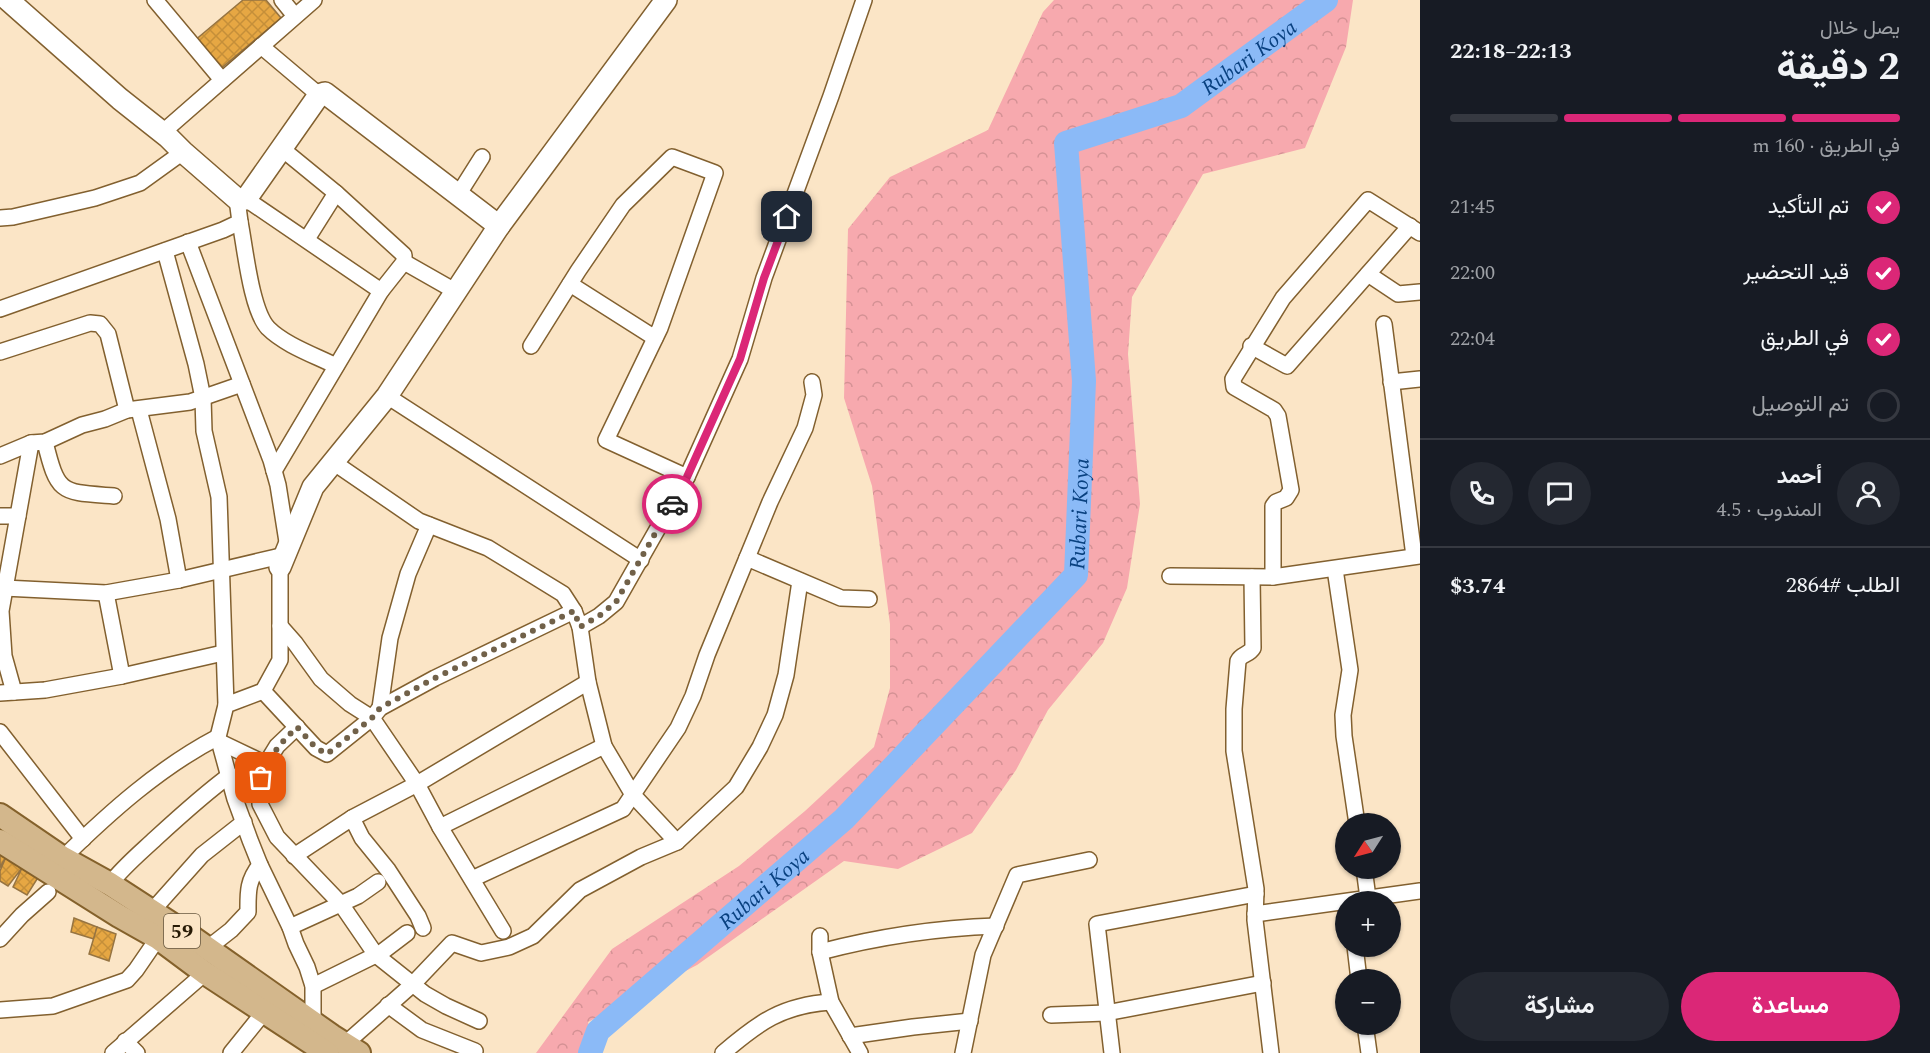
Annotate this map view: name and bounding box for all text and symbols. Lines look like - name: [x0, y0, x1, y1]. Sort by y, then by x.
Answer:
- water label: Rubari Koya: [1195, 12, 1304, 104]
- text: يصل خلال: [1820, 13, 1900, 43]
- text: 22:13–22:18: [1450, 35, 1572, 68]
- text: 2 دقيقة: [1776, 38, 1900, 97]
- text: في الطريق · 160 m: [1752, 131, 1900, 161]
- text: تم التأكيد: [1768, 190, 1849, 223]
- pin: [761, 191, 812, 242]
- icon: check: [1867, 191, 1900, 224]
- text: 21:45: [1450, 192, 1495, 222]
- icon: home: [770, 200, 803, 233]
- text: قيد التحضير: [1743, 256, 1849, 289]
- icon: check: [1867, 257, 1900, 290]
- text: 22:00: [1450, 258, 1495, 288]
- text: في الطريق: [1761, 322, 1849, 355]
- icon: check: [1867, 323, 1900, 356]
- text: 22:04: [1450, 324, 1495, 354]
- text: تم التوصيل: [1752, 388, 1849, 421]
- water label: Rubari Koya: [1061, 458, 1099, 570]
- text: أحمد: [1777, 460, 1822, 493]
- button: phone: [1450, 462, 1513, 525]
- button: chat: [1528, 462, 1591, 525]
- button: person: [1837, 462, 1900, 525]
- courier: [642, 474, 702, 534]
- icon: car: [656, 488, 689, 521]
- text: المندوب · 4.5: [1716, 495, 1822, 525]
- text: الطلب #2864: [1786, 569, 1900, 602]
- text: $3.74: [1450, 570, 1505, 603]
- pin: [235, 752, 286, 803]
- icon: bag: [244, 761, 277, 794]
- north arrow: [1335, 813, 1401, 879]
- map controls: [1335, 813, 1401, 1035]
- water label: Rubari Koya: [712, 841, 818, 938]
- button: +: [1335, 891, 1401, 957]
- road number: 59: [164, 914, 200, 948]
- button: −: [1335, 969, 1401, 1035]
- button: مشاركة: [1450, 972, 1669, 1041]
- button: مساعدة: [1681, 972, 1900, 1041]

